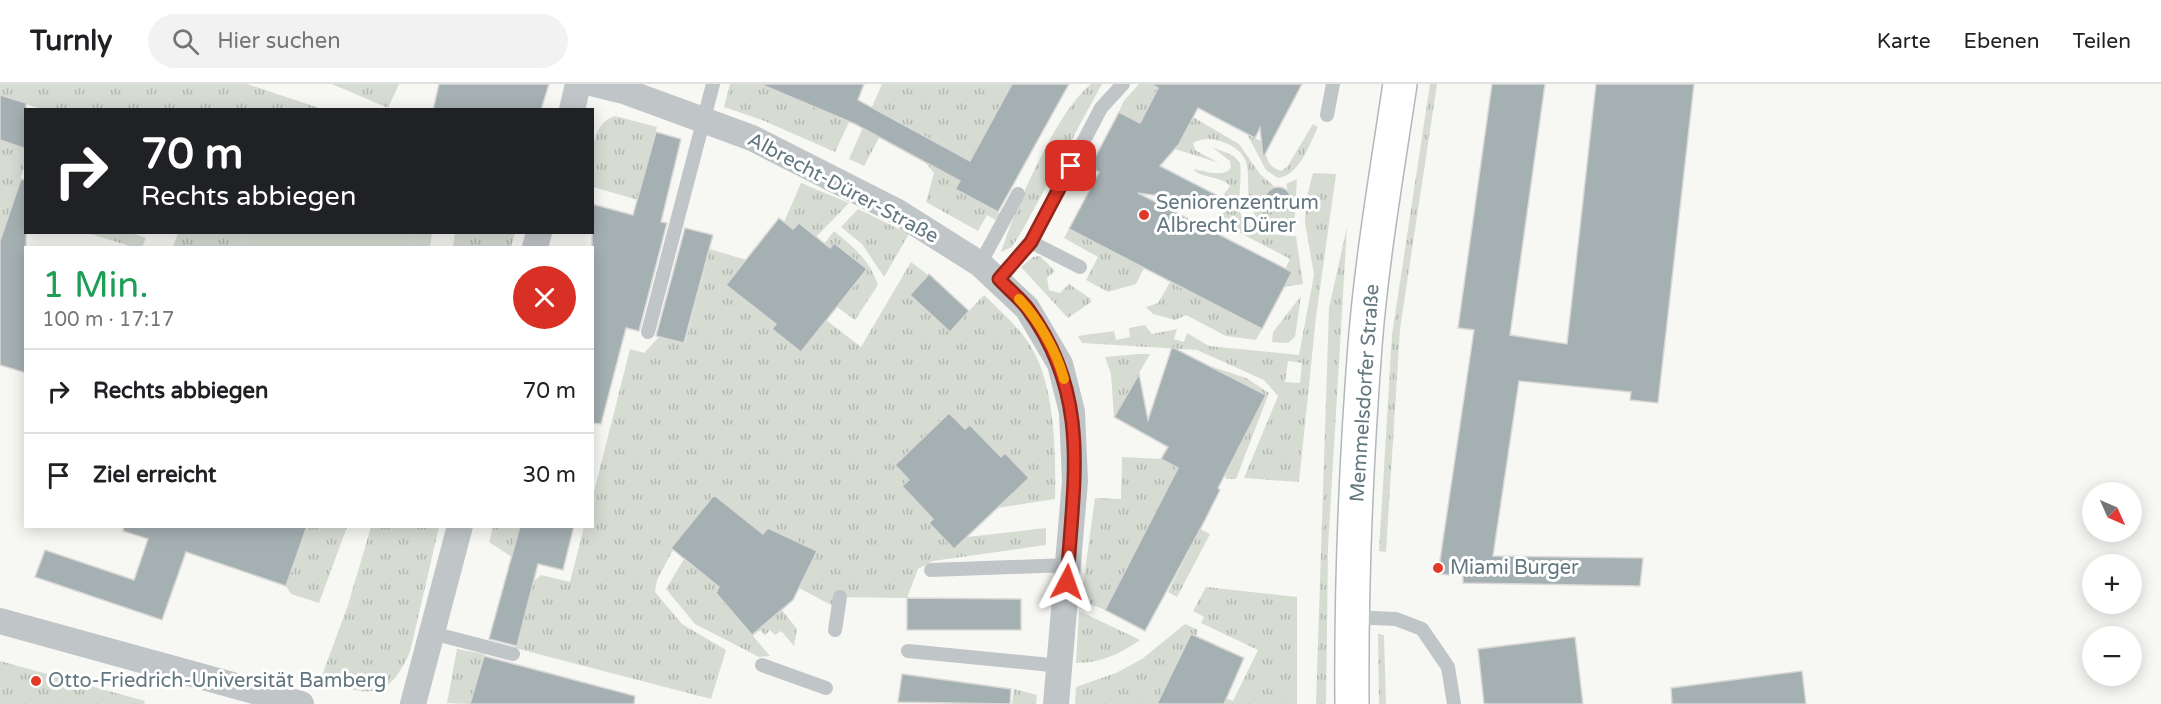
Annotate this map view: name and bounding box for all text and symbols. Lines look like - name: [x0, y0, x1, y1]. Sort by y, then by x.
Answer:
- search box: [148, 14, 568, 68]
- text: Turnly: [30, 24, 112, 58]
- icon: search: [169, 25, 202, 58]
- text: Hier suchen: [217, 28, 341, 54]
- text: Karte: [1877, 29, 1931, 54]
- text: Ebenen: [1964, 29, 2040, 54]
- text: Teilen: [2073, 29, 2131, 54]
- street label: Albrecht-Dürer-Straße: [744, 128, 942, 248]
- text: 70 m: [141, 129, 243, 180]
- icon: right: [42, 132, 120, 210]
- pin: [1045, 140, 1096, 191]
- icon: arrive: [1054, 149, 1087, 182]
- text: Rechts abbiegen: [141, 180, 356, 213]
- place label: Seniorenzentrum Albrecht Dürer: [1156, 191, 1319, 238]
- marker: Seniorenzentrum Albrecht Dürer: [1137, 208, 1151, 222]
- text: 1 Min.: [42, 264, 149, 307]
- button: close: [513, 266, 576, 329]
- street label: Memmelsdorfer Straße: [1345, 283, 1385, 503]
- text: 100 m · 17:17: [42, 308, 174, 332]
- icon: right: [42, 375, 75, 408]
- text: Rechts abbiegen: [93, 378, 268, 404]
- text: 70 m: [522, 378, 576, 404]
- icon: arrive: [42, 459, 75, 492]
- text: Ziel erreicht: [93, 462, 216, 488]
- text: 30 m: [522, 462, 576, 488]
- north arrow: [2082, 482, 2142, 542]
- map controls: [2082, 482, 2142, 686]
- position arrow: [1035, 550, 1099, 614]
- button: +: [2082, 554, 2142, 614]
- place label: Miami Burger: [1450, 556, 1579, 580]
- marker: Miami Burger: [1431, 561, 1445, 575]
- button: −: [2082, 626, 2142, 686]
- place label: Otto-Friedrich-Universität Bamberg: [48, 669, 386, 693]
- marker: Otto-Friedrich-Universität Bamberg: [29, 674, 43, 688]

